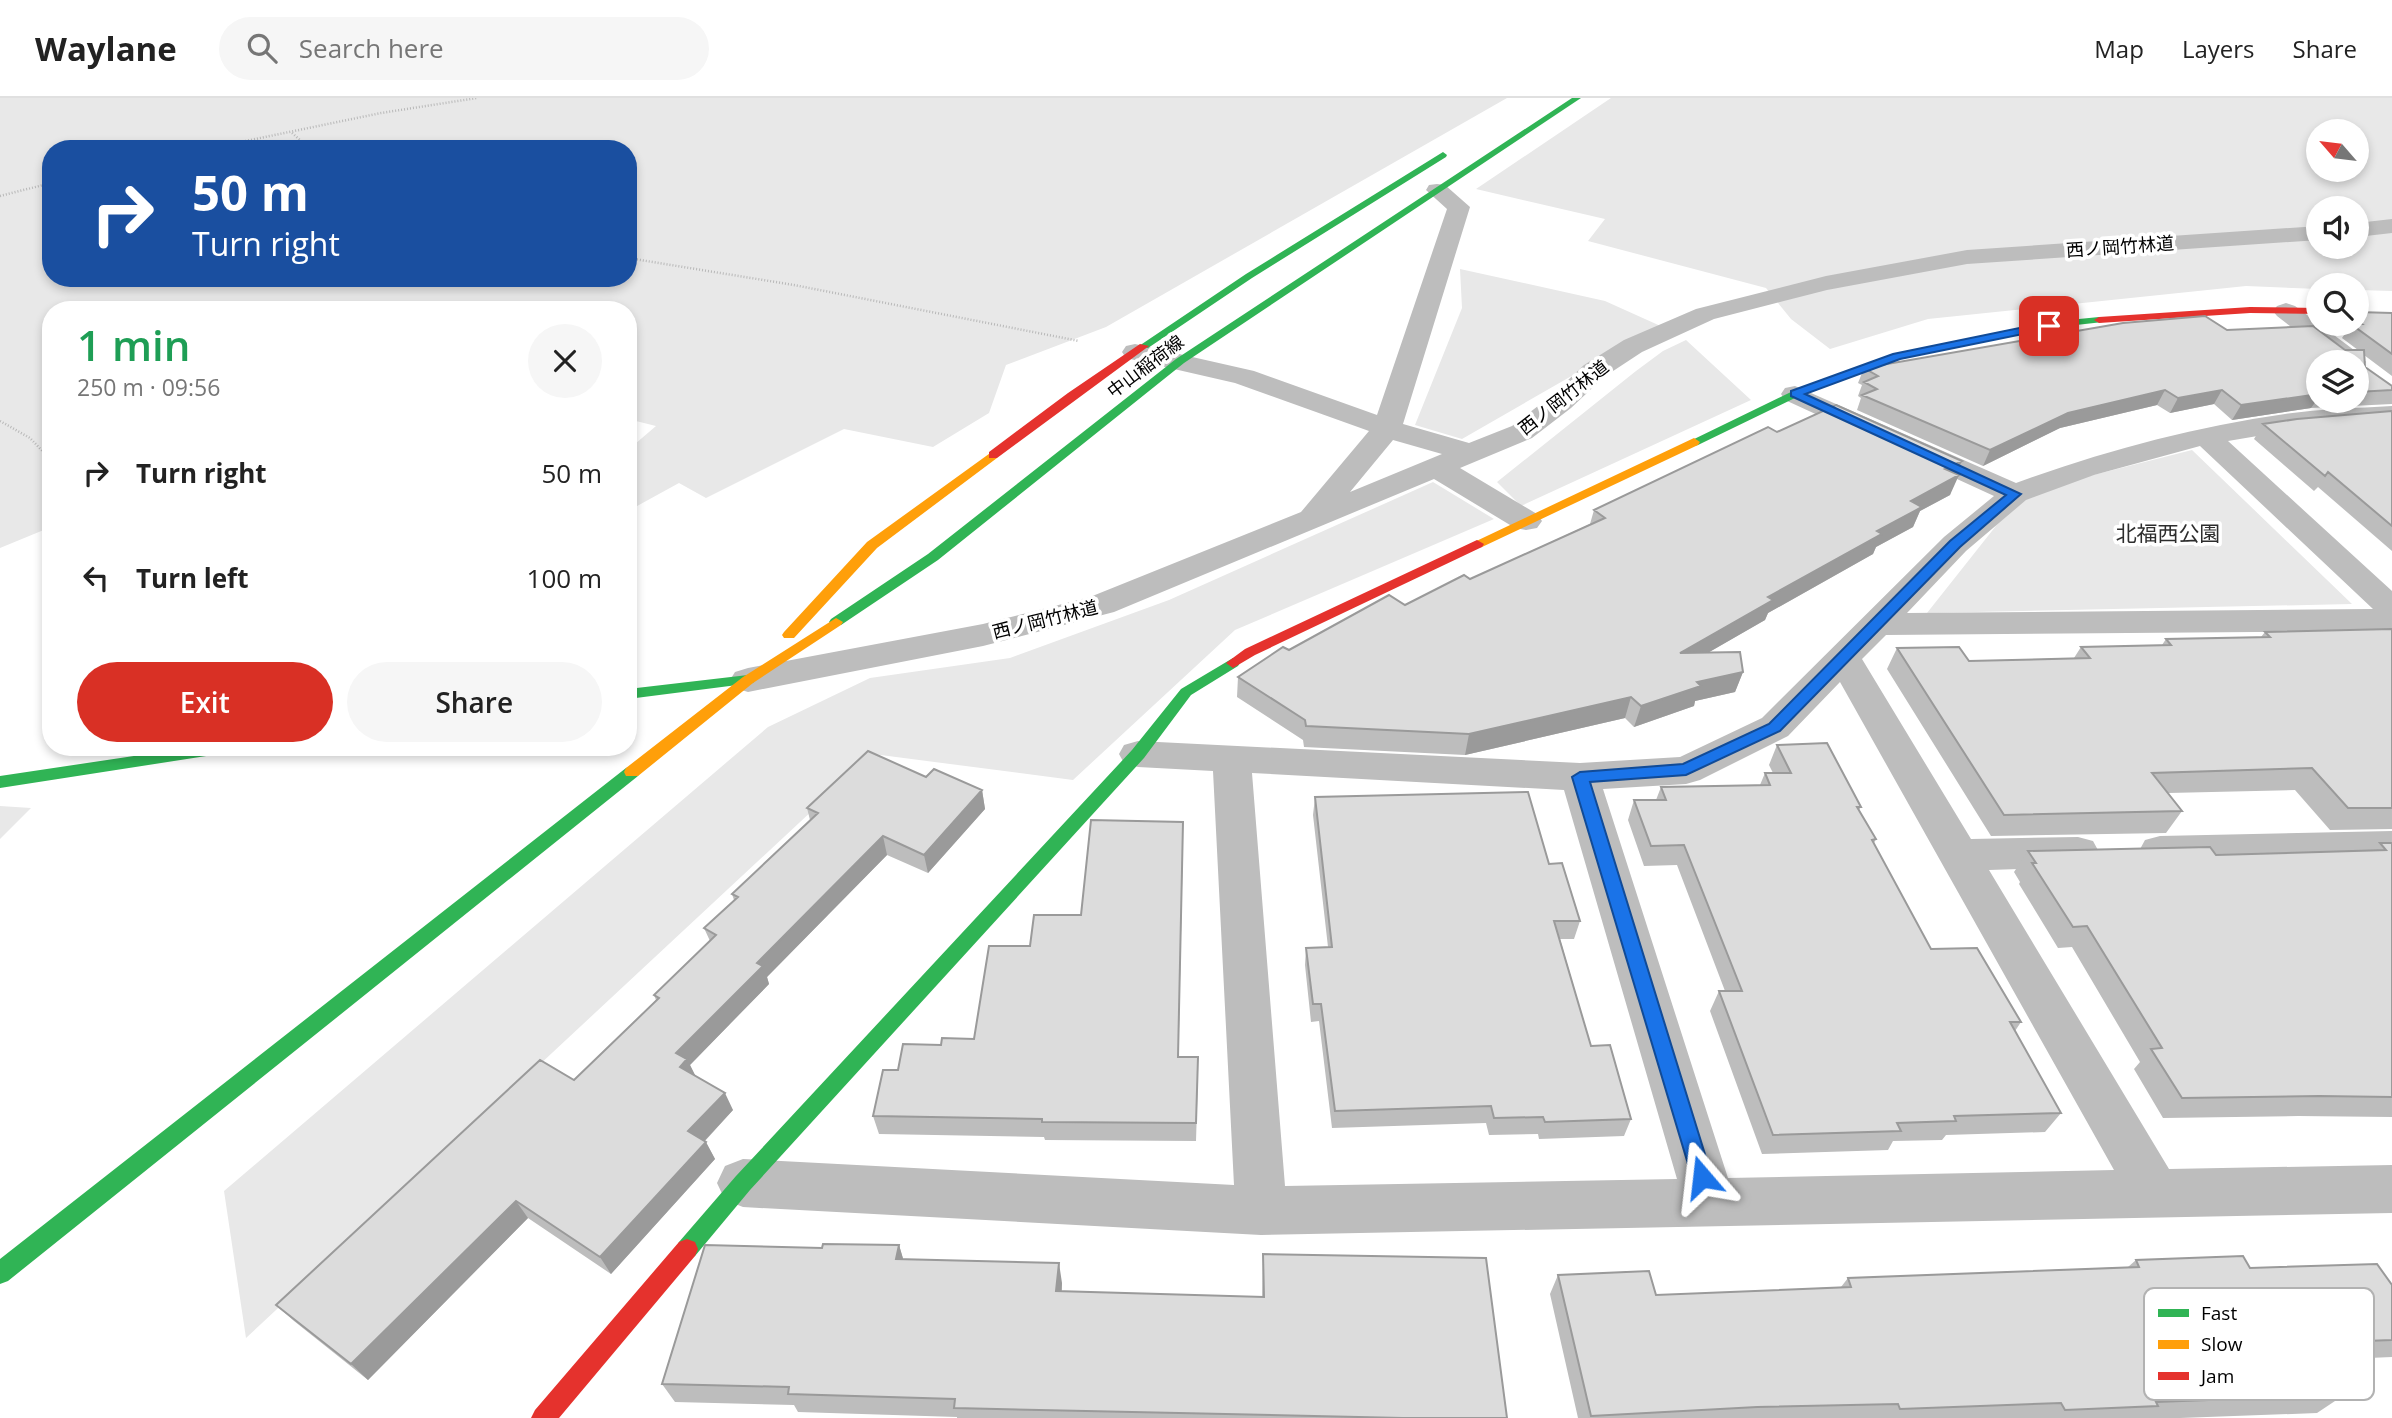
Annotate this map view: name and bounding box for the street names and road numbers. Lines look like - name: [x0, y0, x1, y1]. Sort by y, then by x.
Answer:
- street label: 西ノ岡竹林道: [2065, 230, 2175, 262]
- street label: 中山稲荷線: [1102, 329, 1188, 403]
- street label: 西ノ岡竹林道: [1513, 354, 1613, 440]
- street label: 西ノ岡竹林道: [990, 594, 1100, 644]

